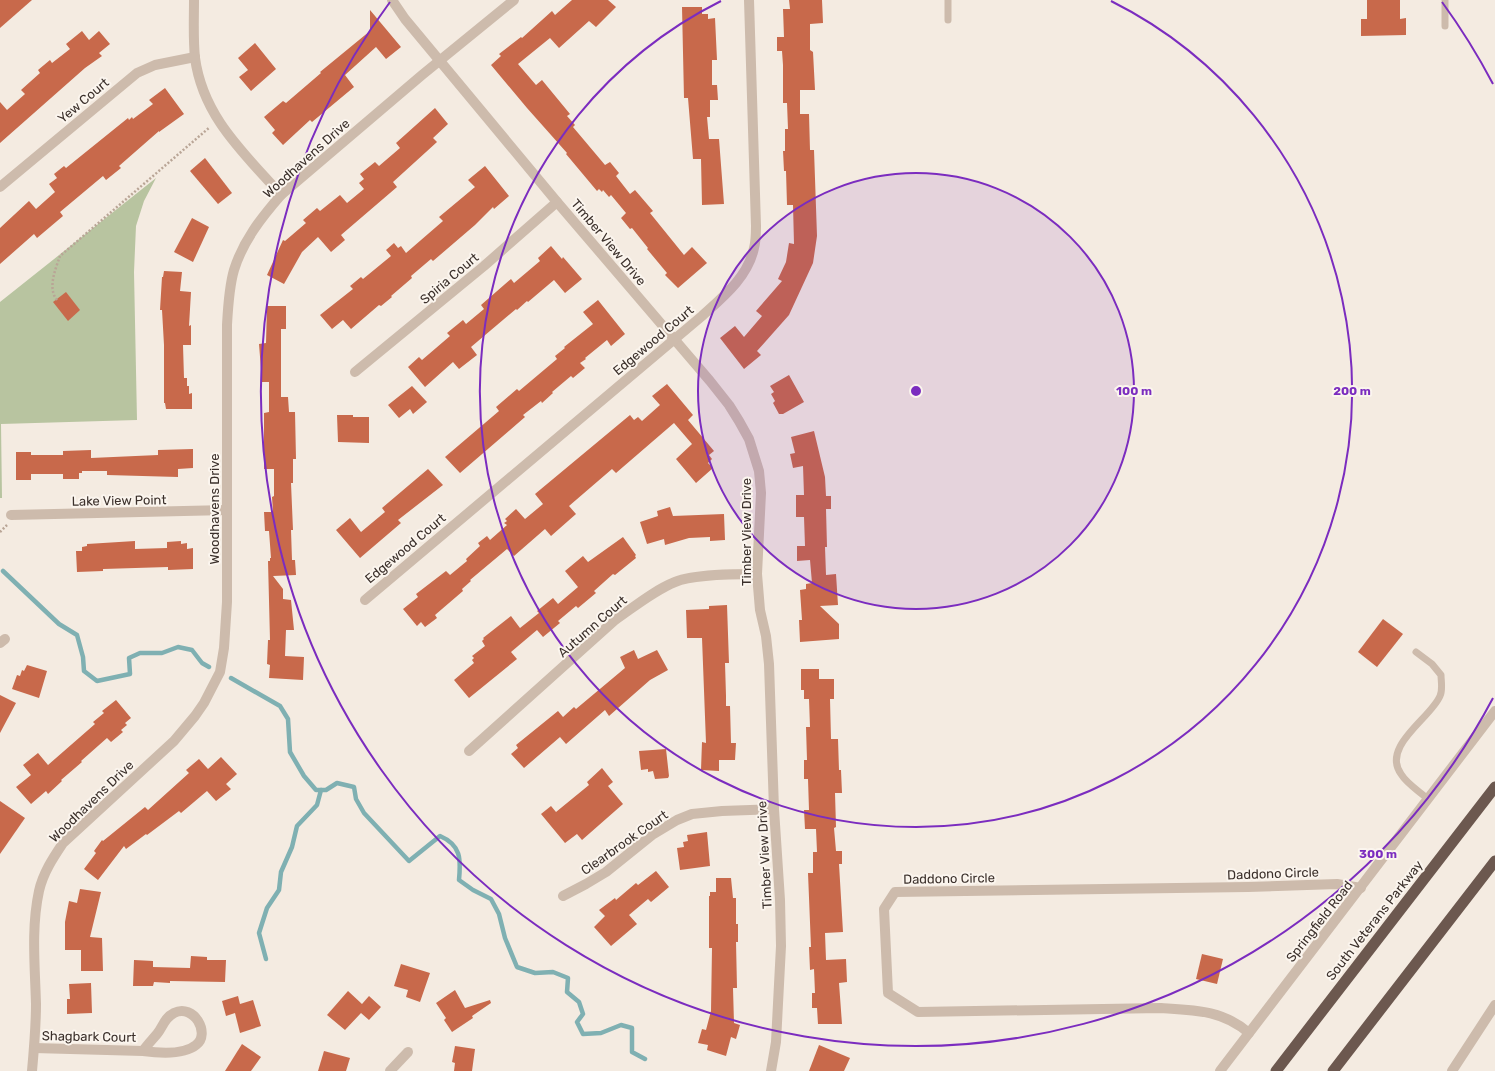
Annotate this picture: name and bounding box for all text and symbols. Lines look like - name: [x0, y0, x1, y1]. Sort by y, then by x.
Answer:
- street label: Yew Court: [55, 75, 112, 126]
- street label: Woodhavens Drive: [260, 116, 353, 201]
- street label: Timber View Drive: [568, 196, 649, 289]
- street label: Spiria Court: [417, 250, 481, 307]
- street label: Edgewood Court: [610, 302, 697, 379]
- centre of rings: [909, 384, 923, 398]
- text: 100 m: [1116, 384, 1152, 398]
- text: 200 m: [1333, 384, 1371, 398]
- street label: Woodhavens Drive: [207, 454, 222, 564]
- street label: Timber View Drive: [739, 478, 754, 586]
- street label: Lake View Point: [72, 492, 167, 509]
- street label: Edgewood Court: [362, 510, 449, 587]
- street label: Autumn Court: [555, 593, 630, 660]
- street label: Woodhavens Drive: [46, 757, 136, 845]
- street label: Timber View Drive: [754, 801, 775, 909]
- street label: Clearbrook Court: [578, 807, 671, 878]
- text: 300 m: [1359, 847, 1397, 861]
- street label: South Veterans Parkway: [1323, 857, 1426, 983]
- street label: Daddono Circle: [1227, 864, 1319, 883]
- street label: Daddono Circle: [903, 870, 995, 887]
- street label: Springfield Road: [1283, 878, 1357, 965]
- street label: Shagbark Court: [42, 1028, 136, 1046]

